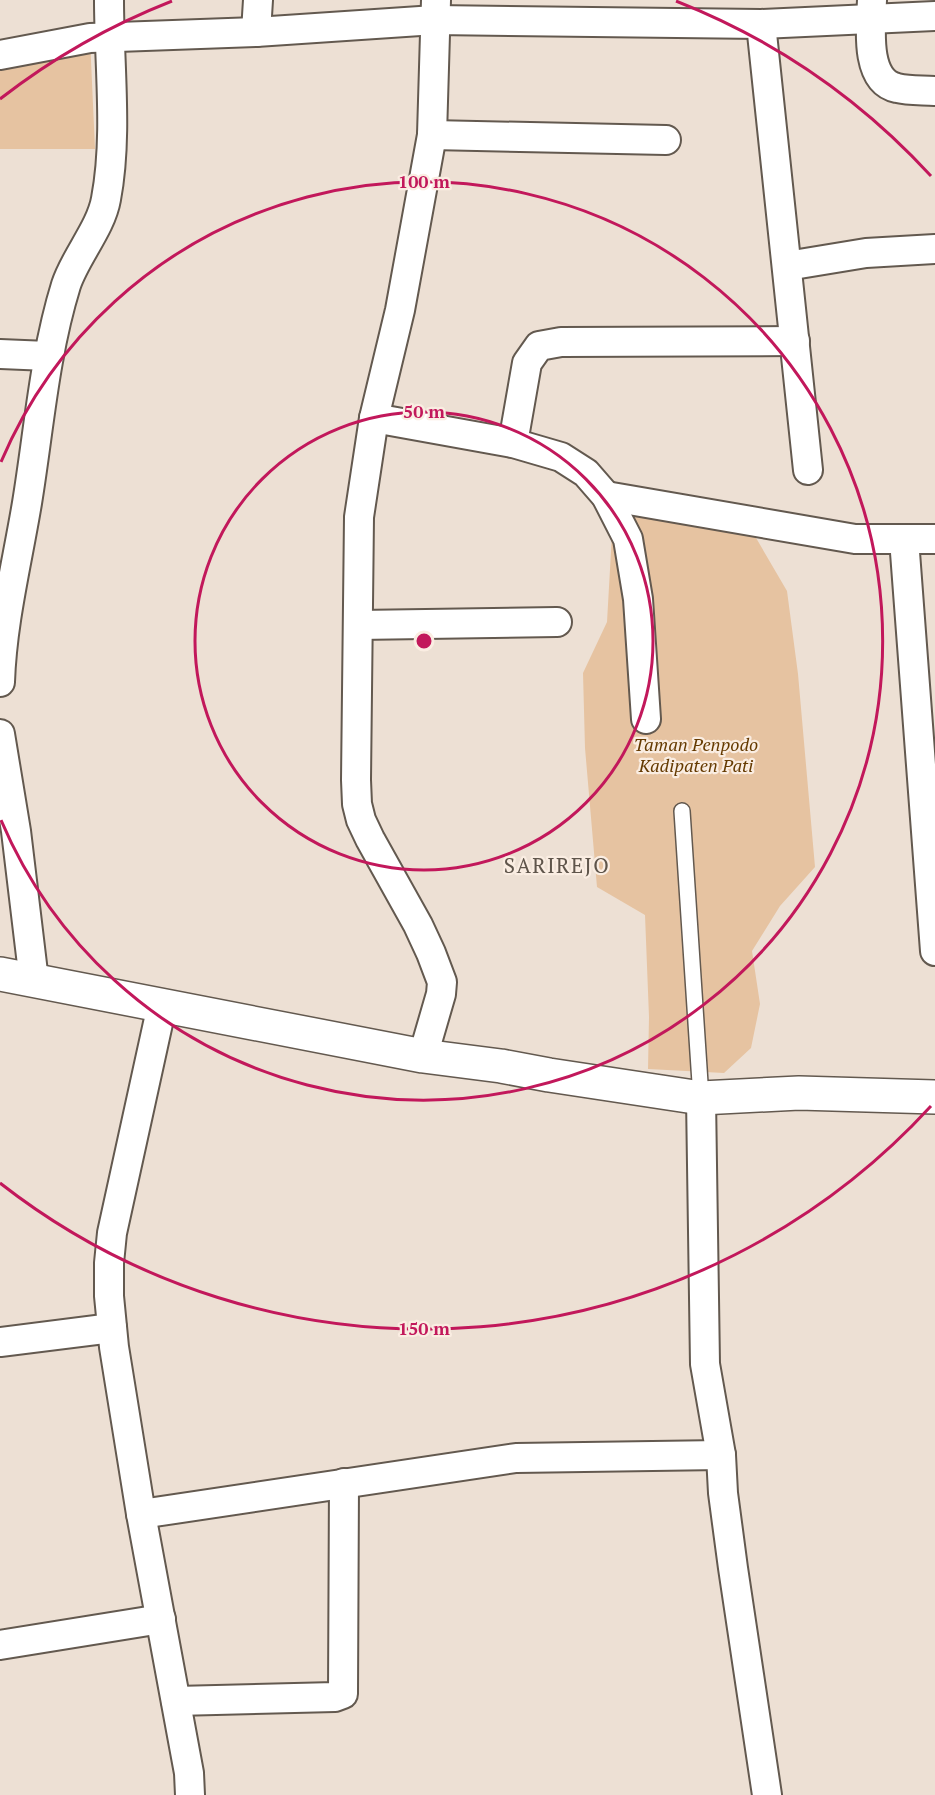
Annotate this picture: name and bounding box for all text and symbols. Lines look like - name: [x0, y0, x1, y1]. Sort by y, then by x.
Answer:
- text: 100 m: [398, 169, 450, 193]
- text: 50 m: [403, 399, 445, 423]
- centre of rings: [414, 631, 434, 651]
- park label: Taman Penpodo Kadipaten Pati: [634, 732, 758, 777]
- district label: SARIREJO: [504, 851, 610, 879]
- text: 150 m: [398, 1316, 450, 1340]

